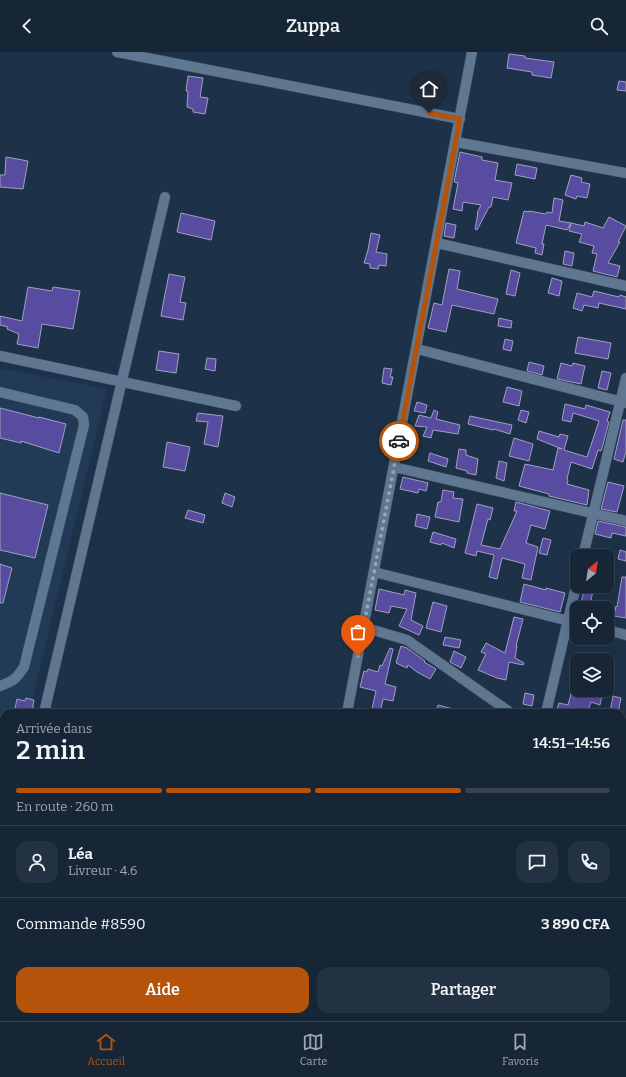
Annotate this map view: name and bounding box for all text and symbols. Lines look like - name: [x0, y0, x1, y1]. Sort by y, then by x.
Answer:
- icon: back: [16, 15, 38, 37]
- text: Zuppa: [286, 15, 340, 37]
- icon: search: [588, 15, 610, 37]
- pin: [412, 72, 446, 113]
- icon: home: [418, 78, 440, 100]
- courier: [379, 421, 419, 461]
- icon: car: [388, 430, 410, 452]
- north arrow: [570, 549, 614, 593]
- map controls: [570, 549, 614, 697]
- button: locate: [570, 601, 614, 645]
- pin: [341, 615, 375, 656]
- icon: bag: [347, 621, 369, 643]
- button: layers: [570, 653, 614, 697]
- text: Arrivée dans: [16, 721, 92, 736]
- text: 14:51–14:56: [533, 734, 610, 752]
- text: 2 min: [16, 735, 85, 766]
- text: En route · 260 m: [16, 799, 113, 814]
- button: person: [16, 841, 58, 883]
- button: chat: [516, 841, 558, 883]
- button: phone: [568, 841, 610, 883]
- text: Léa: [68, 845, 93, 863]
- text: Livreur · 4.6: [68, 863, 137, 878]
- text: Commande #8590: [16, 915, 146, 933]
- text: 3 890 CFA: [541, 915, 610, 933]
- button: Aide: [16, 967, 309, 1013]
- button: Partager: [317, 967, 610, 1013]
- tab: Accueil: [87, 1031, 125, 1068]
- tab: Carte: [300, 1031, 327, 1068]
- tab: Favoris: [502, 1031, 539, 1068]

